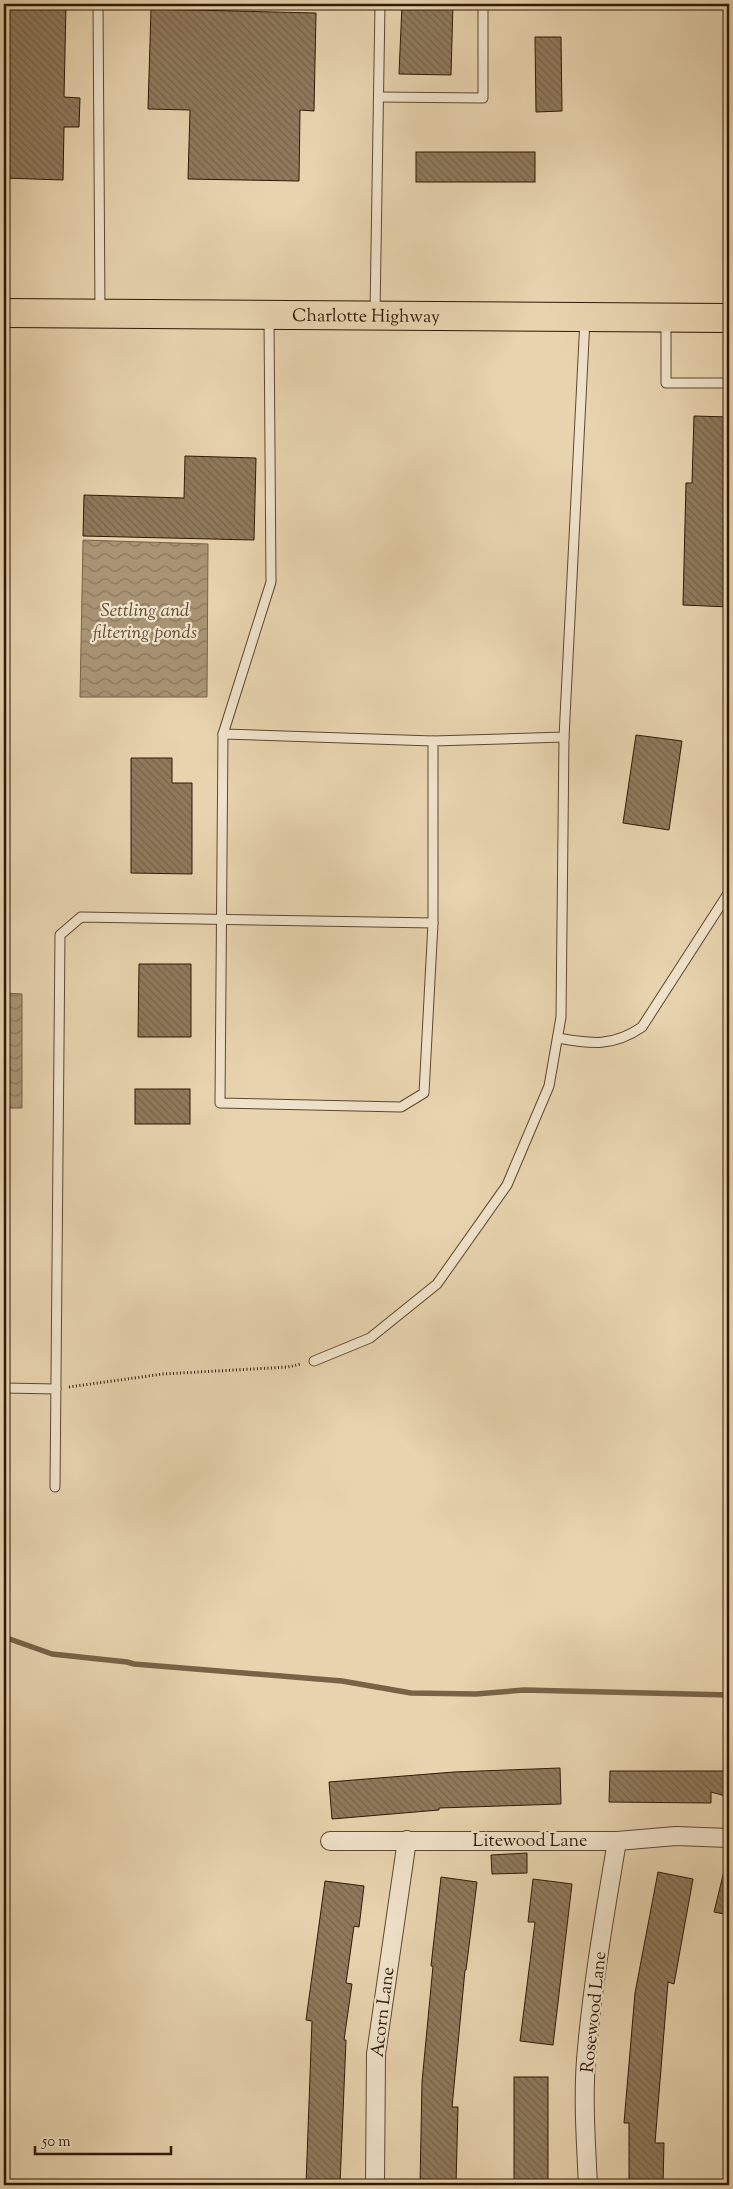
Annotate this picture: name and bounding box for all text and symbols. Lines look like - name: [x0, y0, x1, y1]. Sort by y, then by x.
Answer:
- street label: Charlotte Highway: [292, 304, 440, 331]
- water label: Settling and filtering ponds: [92, 598, 197, 647]
- street label: Litewood Lane: [473, 1829, 587, 1855]
- street label: Rosewood Lane: [576, 1950, 614, 2074]
- street label: Acorn Lane: [366, 1966, 402, 2059]
- scale bar: [35, 2124, 171, 2156]
- text: 50 m: [41, 2132, 71, 2153]

